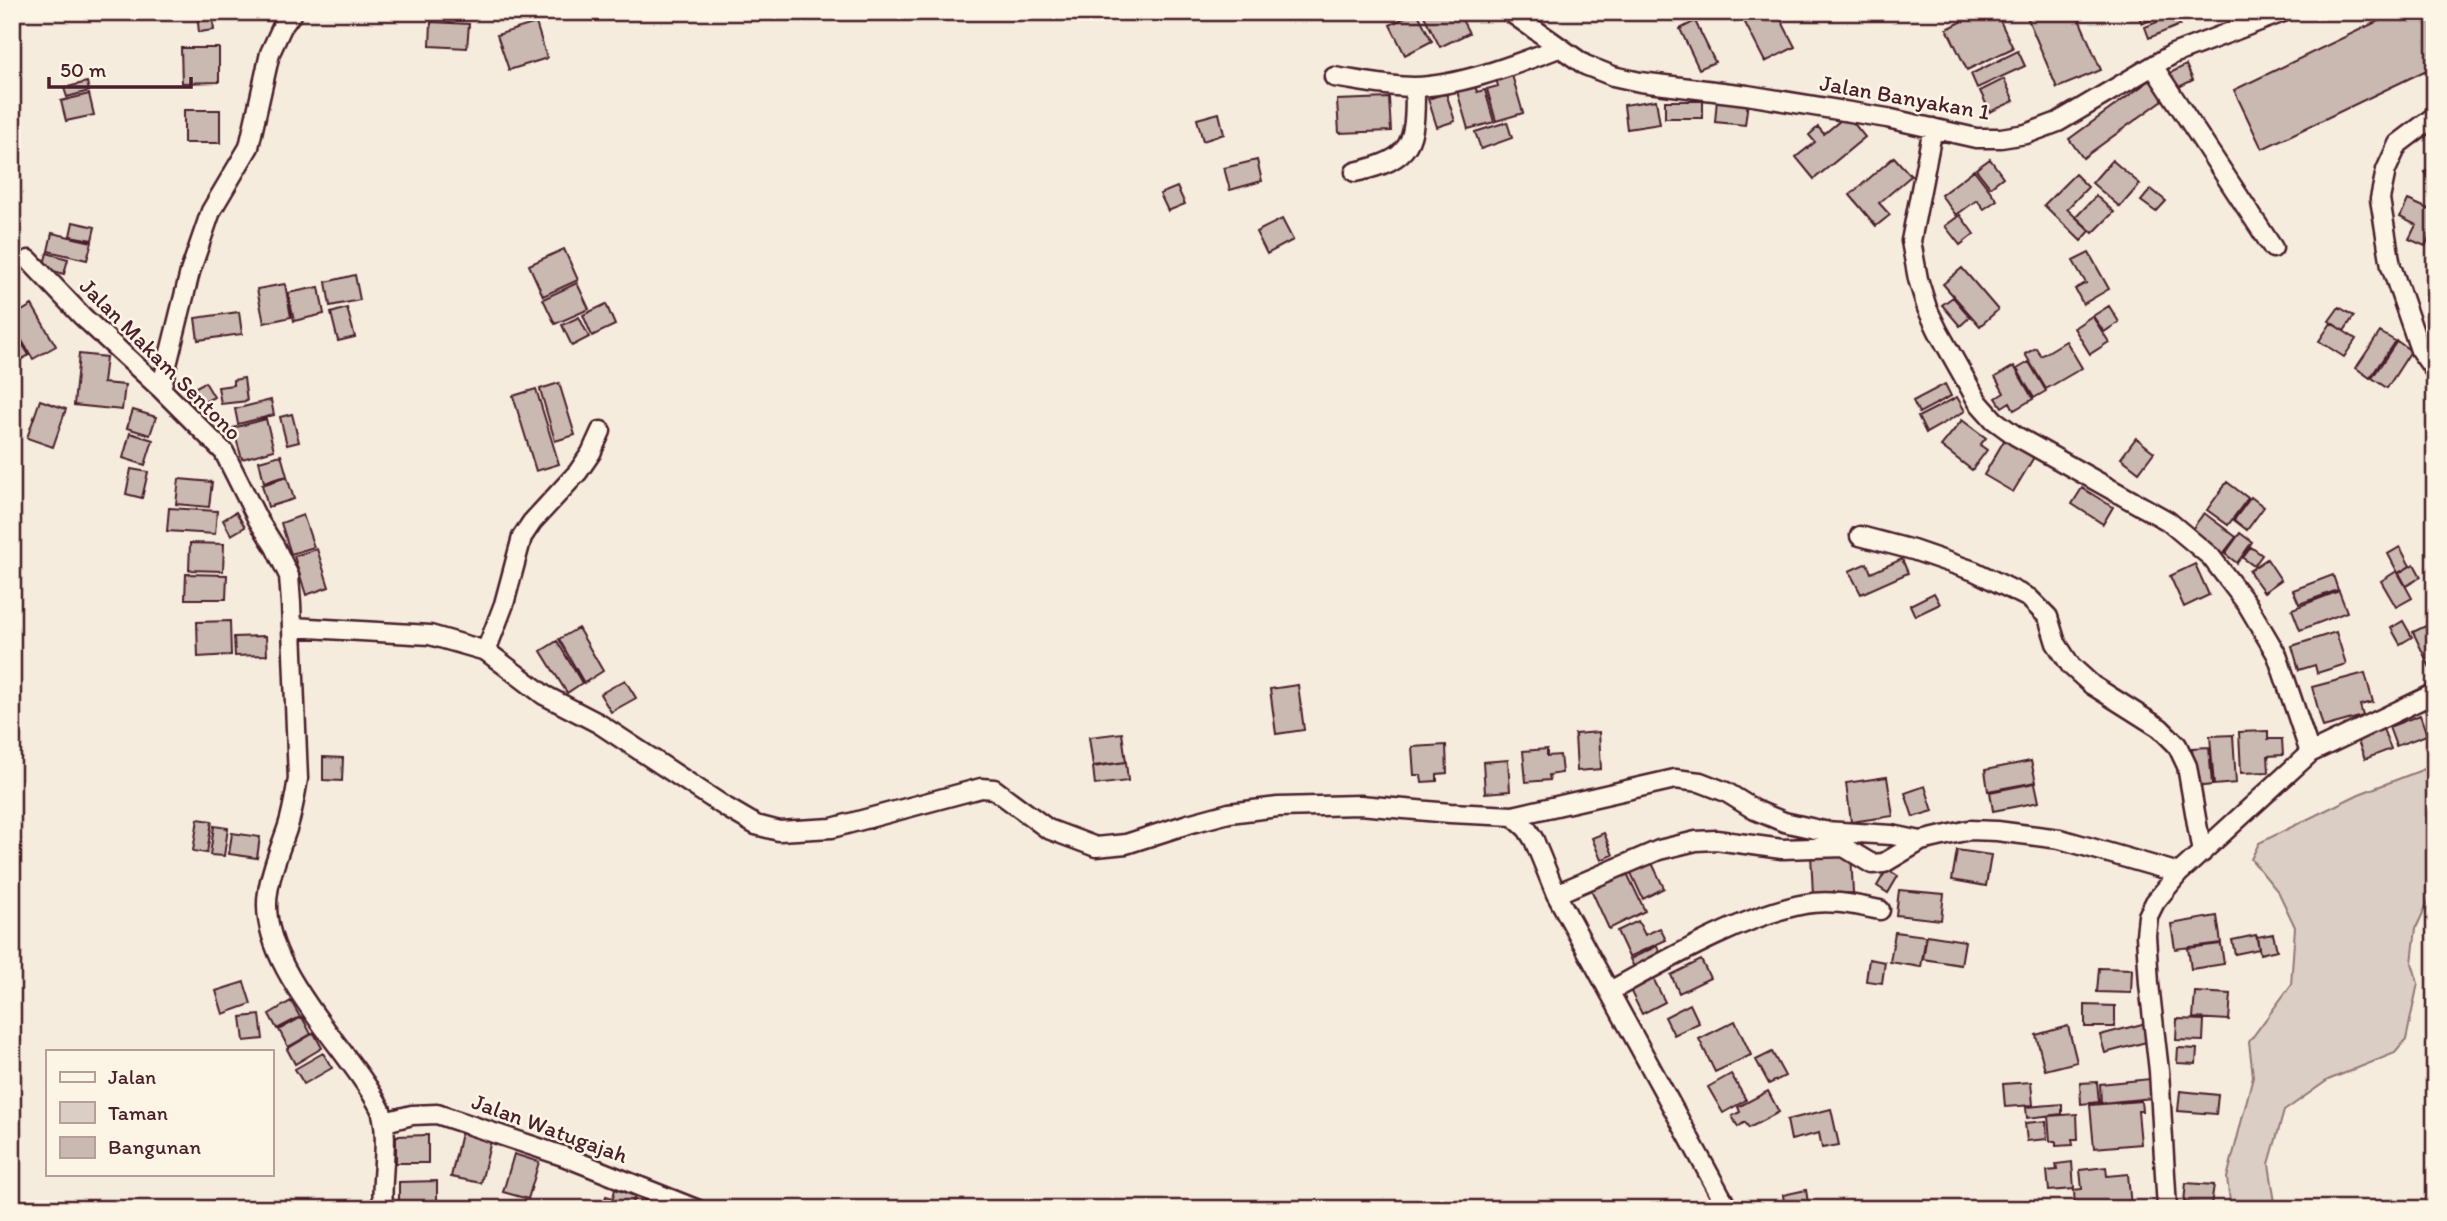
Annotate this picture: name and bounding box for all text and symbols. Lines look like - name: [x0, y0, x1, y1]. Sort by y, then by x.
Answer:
- scale bar: [49, 46, 191, 90]
- text: 50 m: [60, 57, 107, 82]
- street label: Jalan Banyakan 1: [1818, 68, 1992, 126]
- street label: Jalan Makam Sentono: [74, 272, 248, 446]
- legend: [46, 1050, 273, 1176]
- text: Jalan: [108, 1064, 156, 1089]
- street label: Jalan Watugajah: [468, 1087, 632, 1169]
- text: Taman: [108, 1100, 168, 1125]
- text: Bangunan: [108, 1134, 201, 1159]

